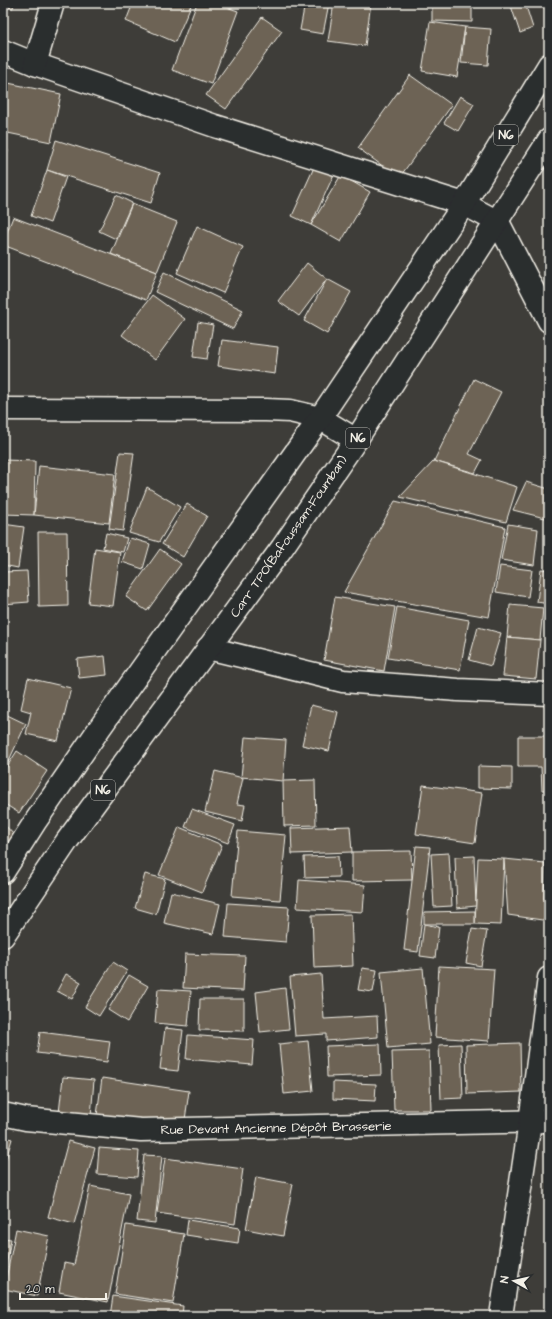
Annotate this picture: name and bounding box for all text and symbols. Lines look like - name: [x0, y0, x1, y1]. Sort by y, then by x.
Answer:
- road number: N6: [494, 125, 518, 145]
- road number: N6: [346, 428, 370, 448]
- street label: Carr TPO(Bafoussam-Foumban): [226, 452, 352, 621]
- road number: N6: [91, 780, 115, 800]
- street label: Rue Devant Ancienne Dépôt Brasserie: [160, 1117, 392, 1139]
- north arrow: [494, 1261, 534, 1301]
- scale bar: [20, 1275, 106, 1301]
- text: N: [497, 1275, 513, 1284]
- text: 20 m: [26, 1281, 55, 1298]

